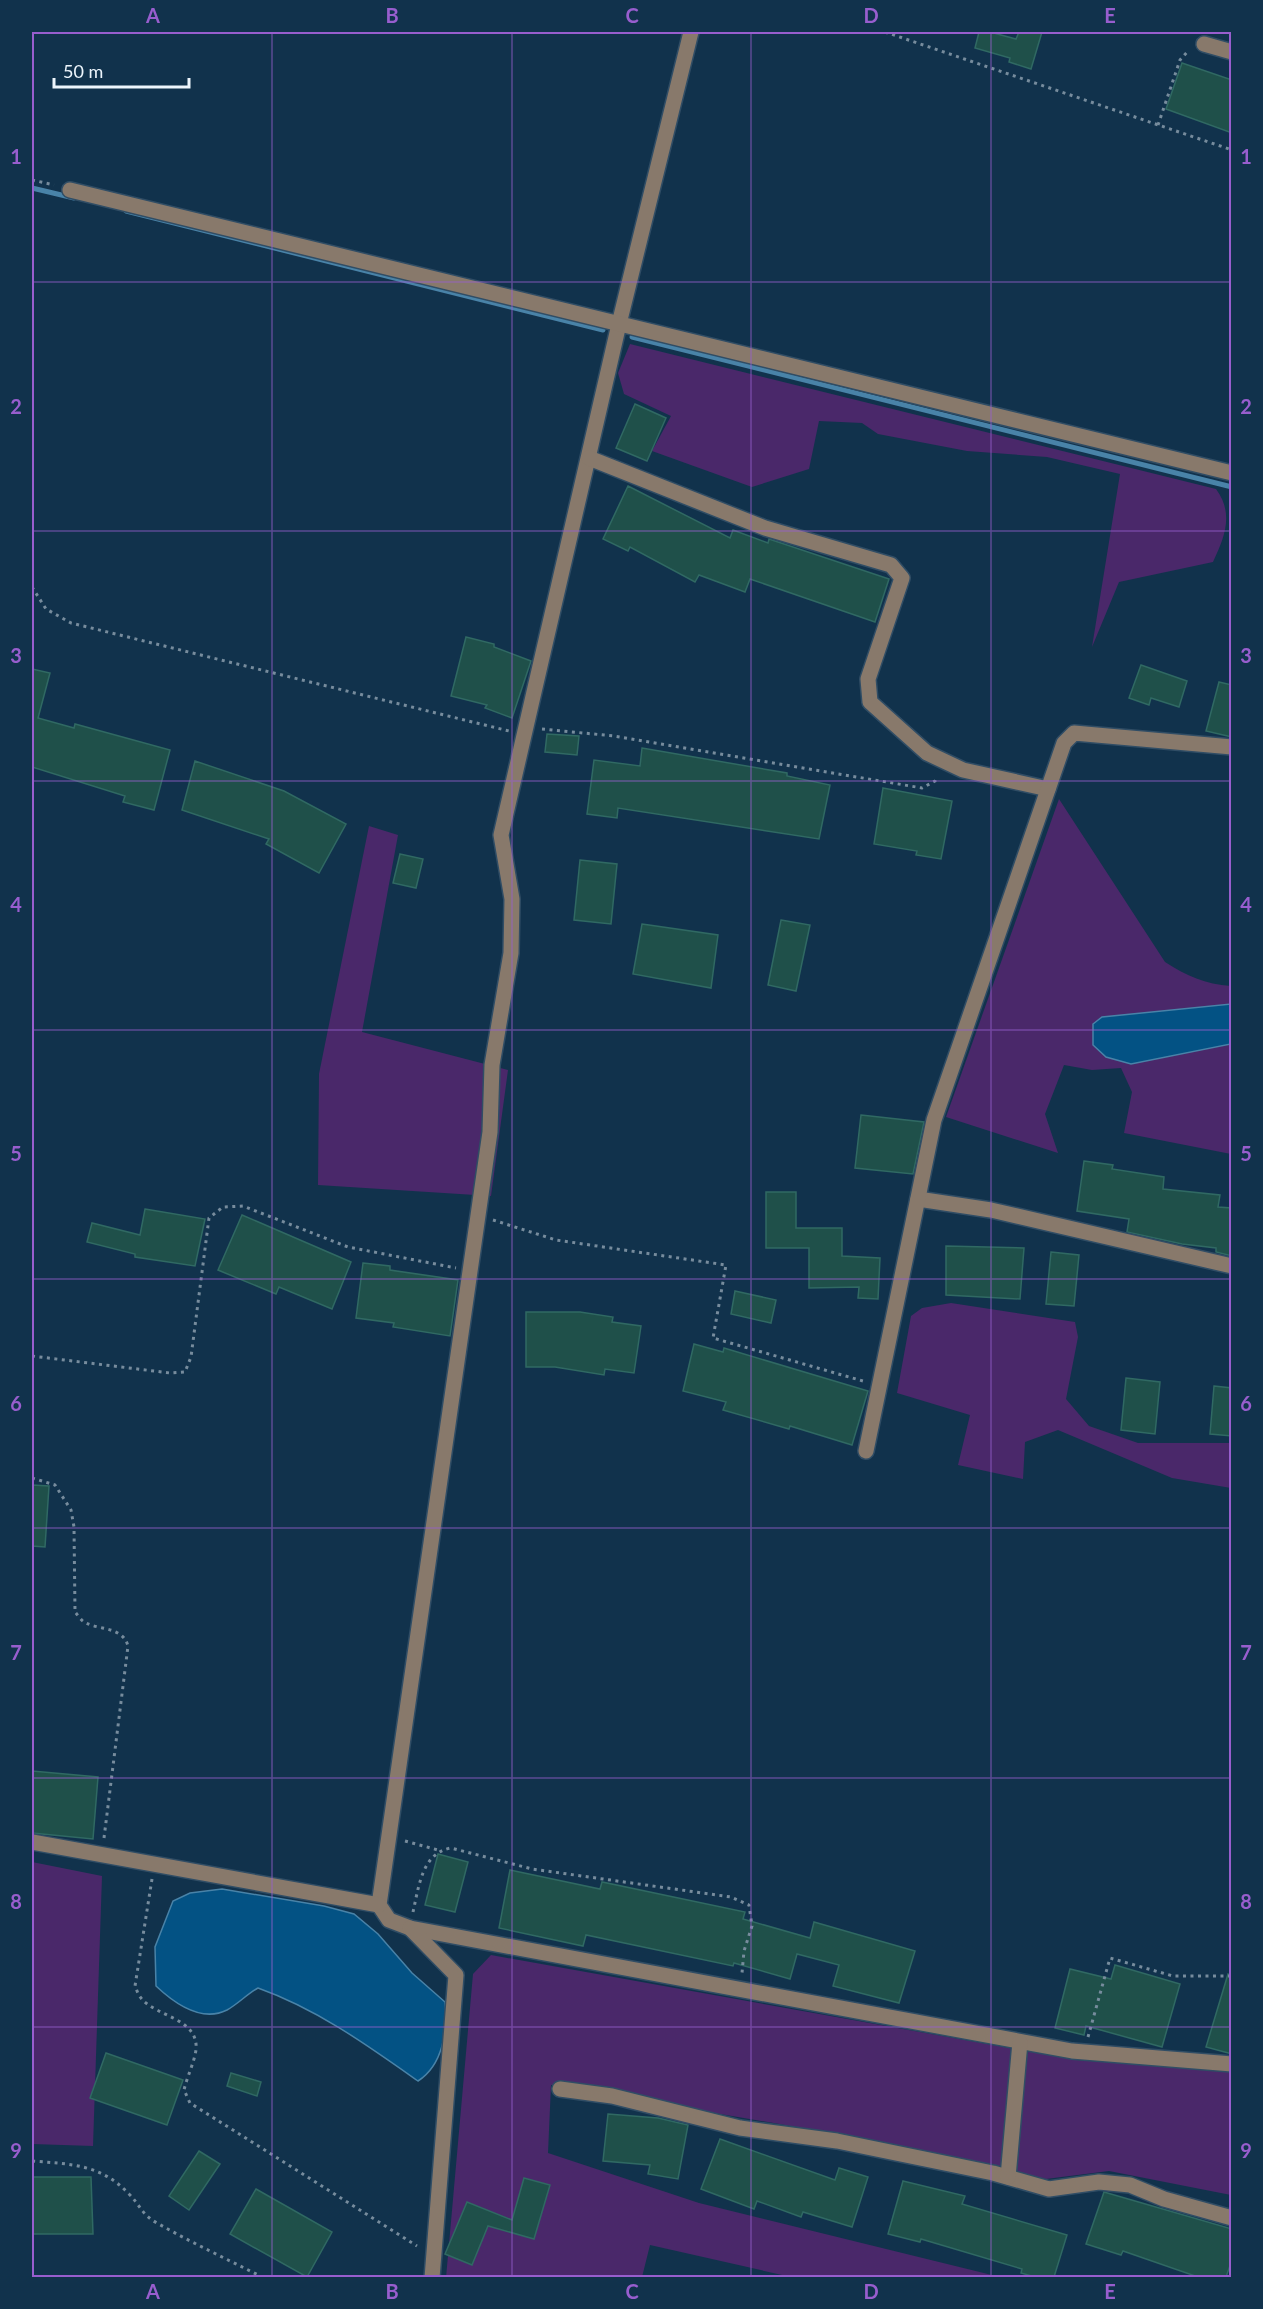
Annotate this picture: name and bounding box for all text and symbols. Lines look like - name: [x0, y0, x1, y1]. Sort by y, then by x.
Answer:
- text: A: [145, 3, 160, 27]
- text: B: [385, 3, 399, 27]
- text: C: [625, 3, 639, 27]
- text: D: [863, 3, 879, 27]
- text: E: [1104, 3, 1116, 27]
- scale bar: [54, 51, 189, 89]
- text: 50 m: [63, 60, 103, 82]
- text: 1: [10, 144, 22, 168]
- text: 1: [1240, 144, 1252, 168]
- text: 2: [10, 394, 22, 418]
- text: 2: [1240, 394, 1252, 418]
- text: 3: [10, 643, 22, 667]
- text: 3: [1240, 643, 1252, 667]
- text: 4: [10, 892, 22, 916]
- text: 4: [1240, 892, 1252, 916]
- text: 5: [10, 1141, 22, 1165]
- text: 5: [1240, 1141, 1252, 1165]
- text: 6: [10, 1391, 22, 1415]
- text: 6: [1240, 1391, 1252, 1415]
- text: 7: [10, 1640, 22, 1664]
- text: 7: [1240, 1640, 1252, 1664]
- text: 8: [10, 1889, 22, 1913]
- text: 8: [1240, 1889, 1252, 1913]
- text: 9: [10, 2138, 22, 2162]
- text: 9: [1240, 2138, 1252, 2162]
- text: A: [145, 2279, 160, 2303]
- text: B: [385, 2279, 399, 2303]
- text: C: [625, 2279, 639, 2303]
- text: D: [863, 2279, 879, 2303]
- text: E: [1104, 2279, 1116, 2303]

